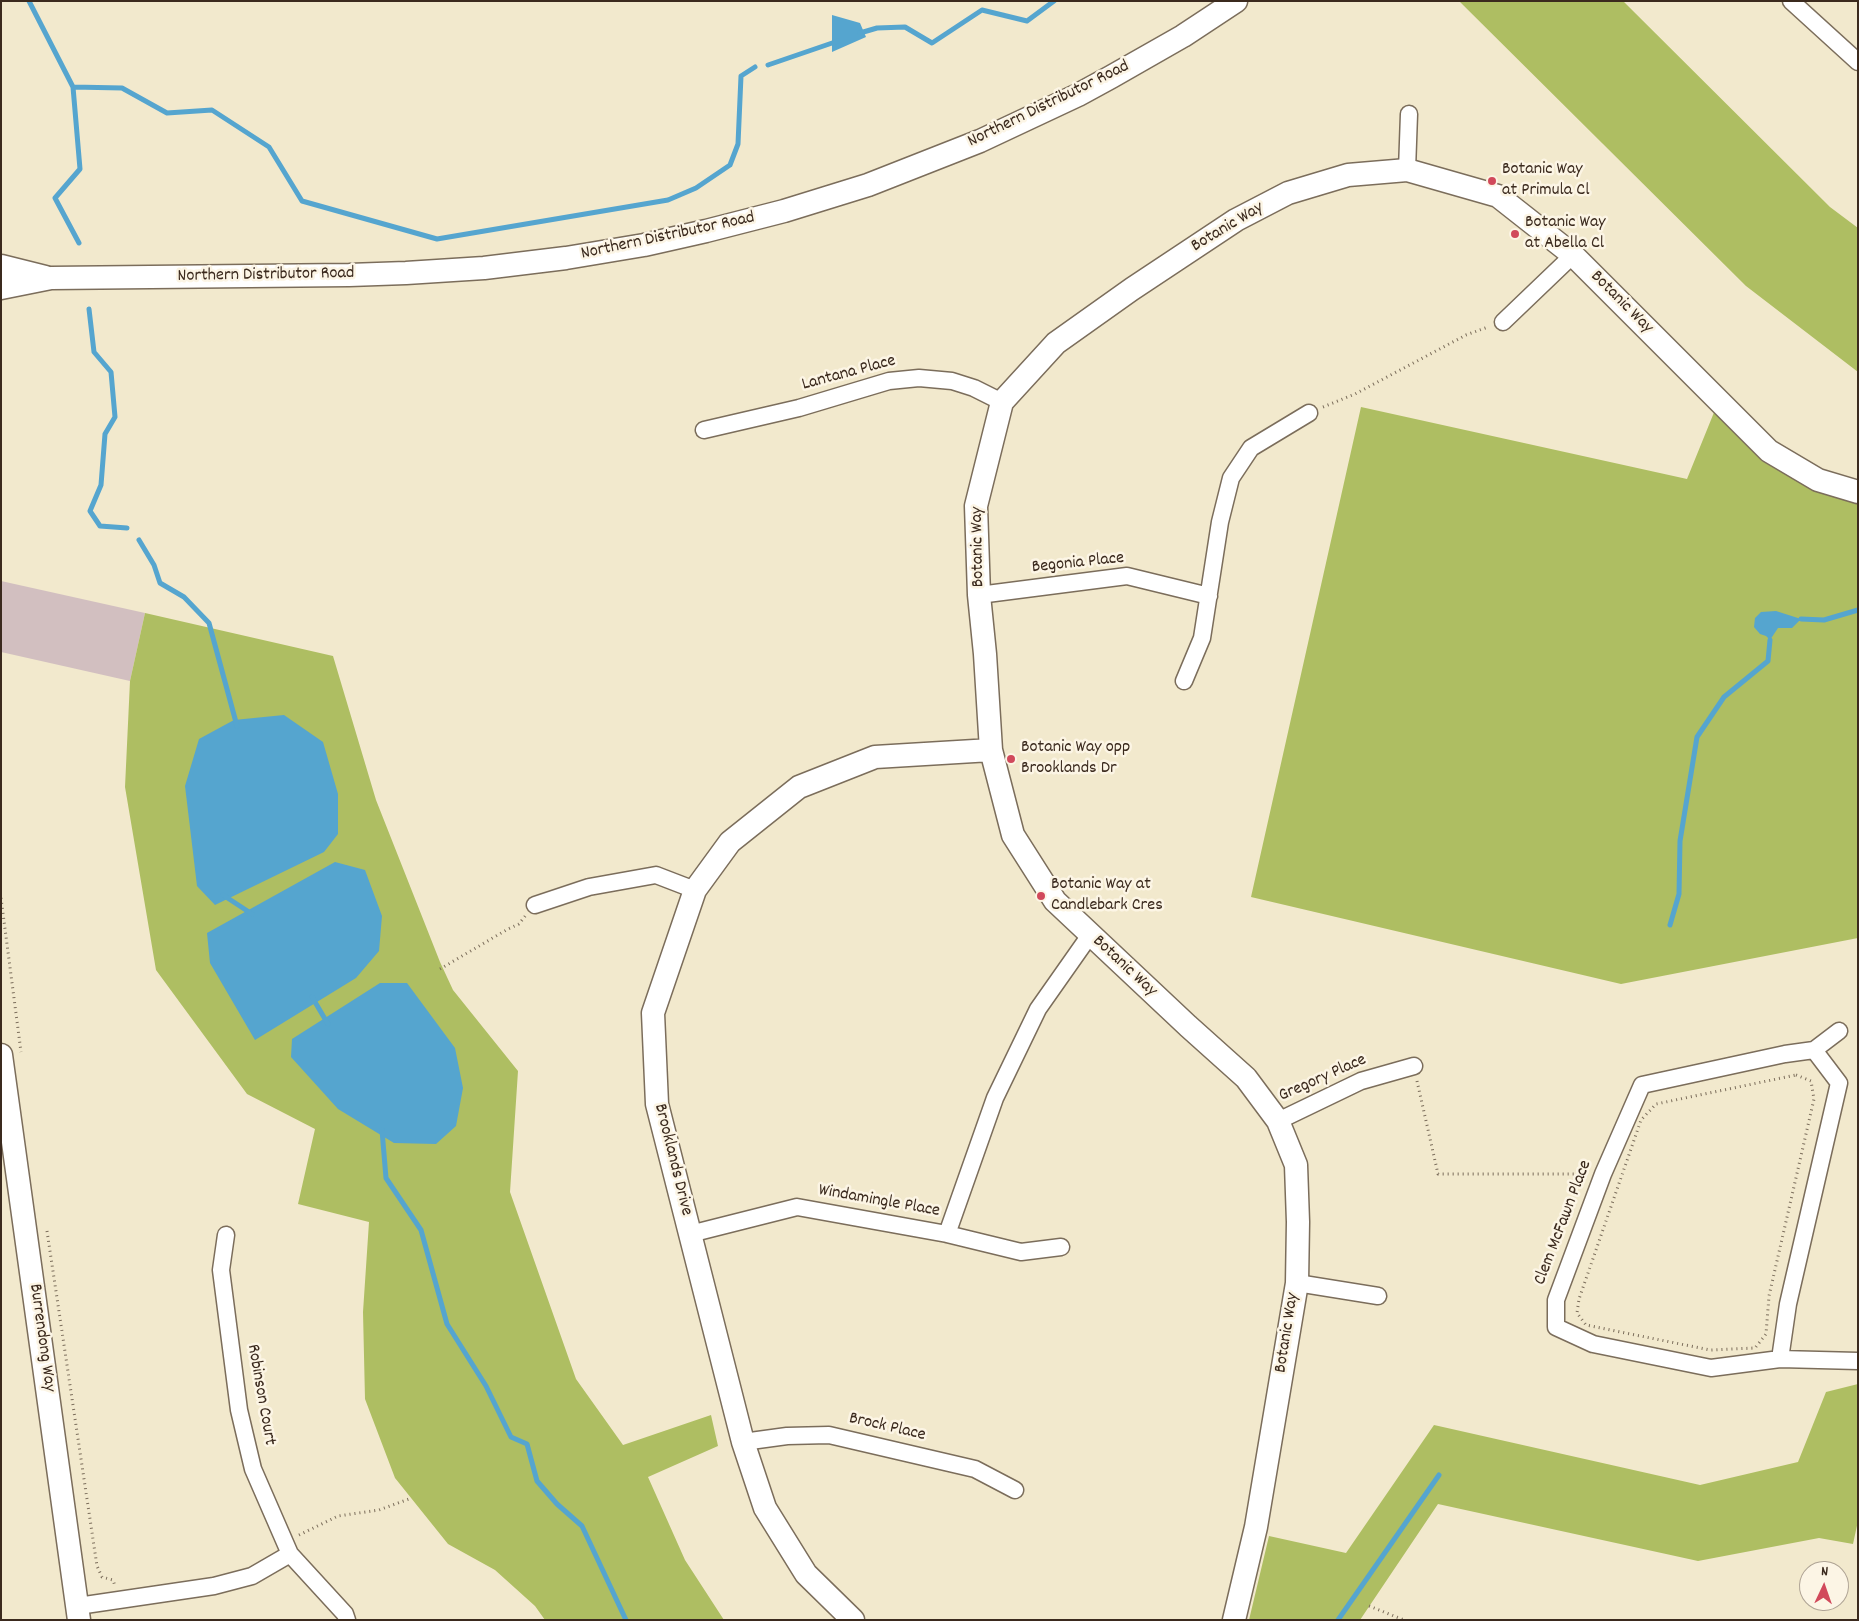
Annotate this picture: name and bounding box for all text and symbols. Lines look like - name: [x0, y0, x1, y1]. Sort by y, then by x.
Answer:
- street label: Northern Distributor Road: [965, 57, 1133, 153]
- place label: Botanic Way at Primula Cl: [1502, 160, 1589, 202]
- marker: Botanic Way at Primula Cl: [1486, 175, 1498, 187]
- street label: Botanic Way: [1188, 198, 1268, 258]
- street label: Northern Distributor Road: [579, 208, 757, 266]
- place label: Botanic Way at Abella Cl: [1525, 213, 1606, 255]
- marker: Botanic Way at Abella Cl: [1509, 228, 1521, 240]
- street label: Northern Distributor Road: [177, 264, 355, 288]
- street label: Botanic Way: [1585, 267, 1657, 339]
- street label: Lantana Place: [800, 351, 898, 397]
- street label: Botanic Way: [967, 506, 991, 588]
- street label: Begonia Place: [1031, 548, 1125, 580]
- place label: Botanic Way opp Brooklands Dr: [1021, 738, 1130, 781]
- marker: Botanic Way opp Brooklands Dr: [1005, 753, 1017, 765]
- place label: Botanic Way at Candlebark Cres: [1051, 875, 1163, 918]
- marker: Botanic Way at Candlebark Cres: [1035, 890, 1047, 902]
- street label: Botanic Way: [1087, 932, 1161, 1002]
- street label: Gregory Place: [1276, 1050, 1370, 1108]
- street label: Brooklands Drive: [648, 1102, 696, 1218]
- street label: Clem McFawn Place: [1530, 1158, 1598, 1288]
- street label: Windamingle Place: [817, 1181, 941, 1223]
- street label: Burrendong Way: [23, 1283, 59, 1393]
- street label: Botanic Way: [1271, 1291, 1305, 1375]
- street label: Robinson Court: [240, 1343, 280, 1447]
- street label: Brock Place: [847, 1409, 927, 1447]
- north arrow: [1799, 1561, 1849, 1611]
- text: N: [1821, 1562, 1829, 1582]

